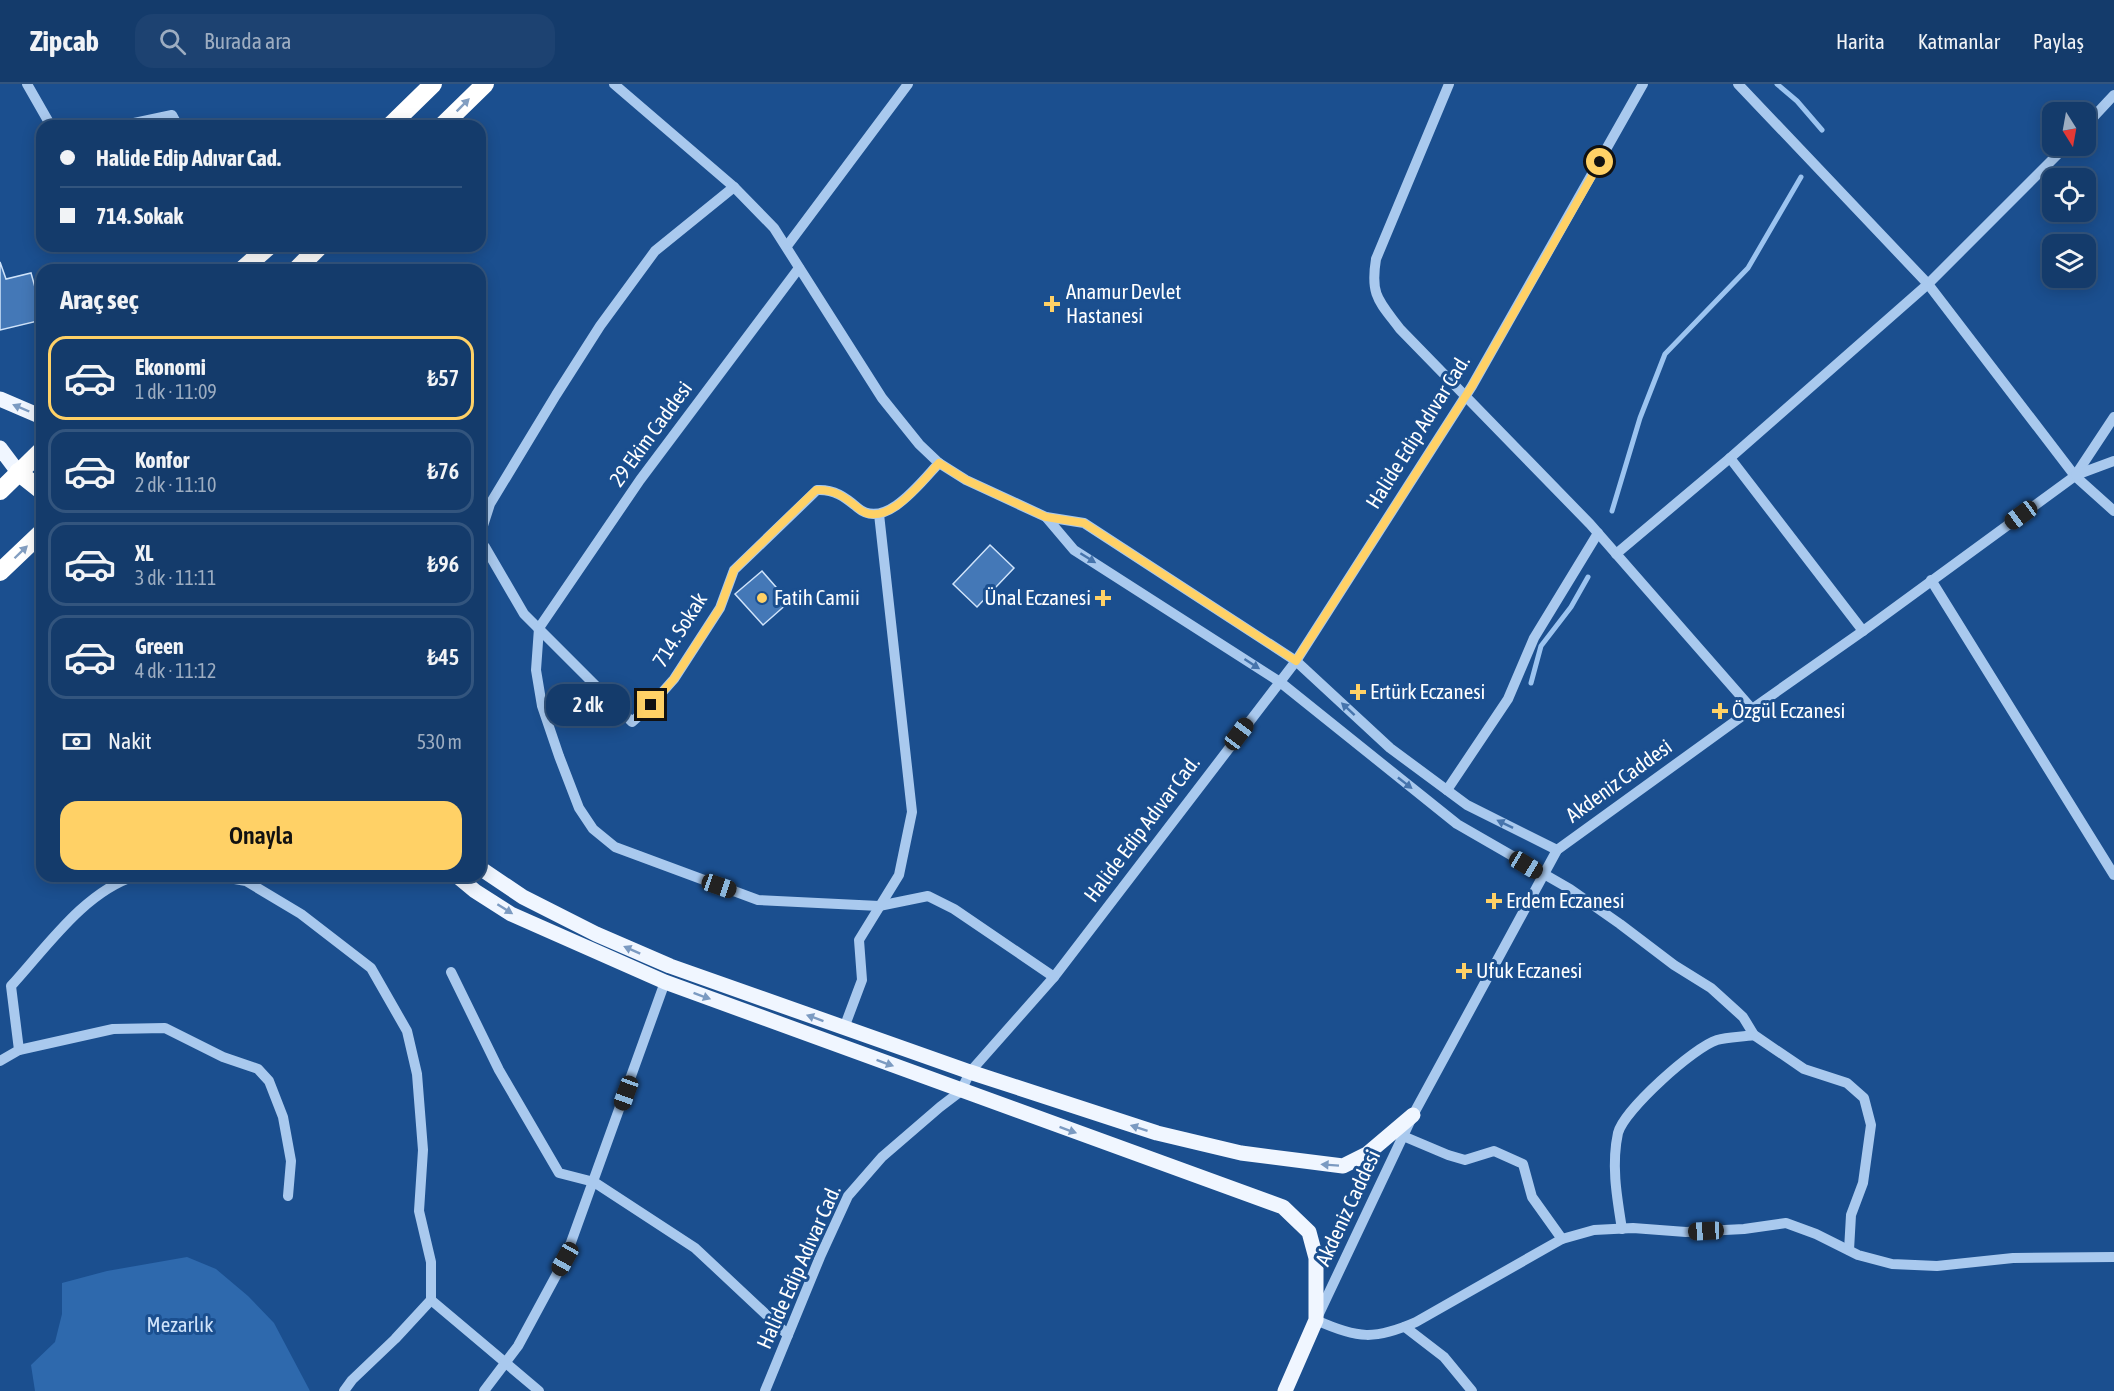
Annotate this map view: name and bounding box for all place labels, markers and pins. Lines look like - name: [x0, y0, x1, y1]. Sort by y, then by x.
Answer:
- place label: Anamur Devlet Hastanesi: [1066, 279, 1181, 327]
- marker: Anamur Devlet Hastanesi: [1043, 295, 1061, 313]
- place label: Fatih Camii: [774, 585, 860, 609]
- place label: Ünal Eczanesi: [984, 585, 1091, 609]
- marker: Fatih Camii: [755, 591, 769, 605]
- marker: Ünal Eczanesi: [1096, 591, 1110, 605]
- place label: Ertürk Eczanesi: [1370, 679, 1485, 703]
- marker: Ertürk Eczanesi: [1351, 685, 1365, 699]
- place label: Özgül Eczanesi: [1732, 698, 1845, 722]
- marker: Özgül Eczanesi: [1713, 704, 1727, 718]
- place label: Erdem Eczanesi: [1506, 888, 1625, 912]
- marker: Erdem Eczanesi: [1487, 894, 1501, 908]
- place label: Ufuk Eczanesi: [1476, 958, 1582, 982]
- marker: Ufuk Eczanesi: [1457, 964, 1471, 978]

